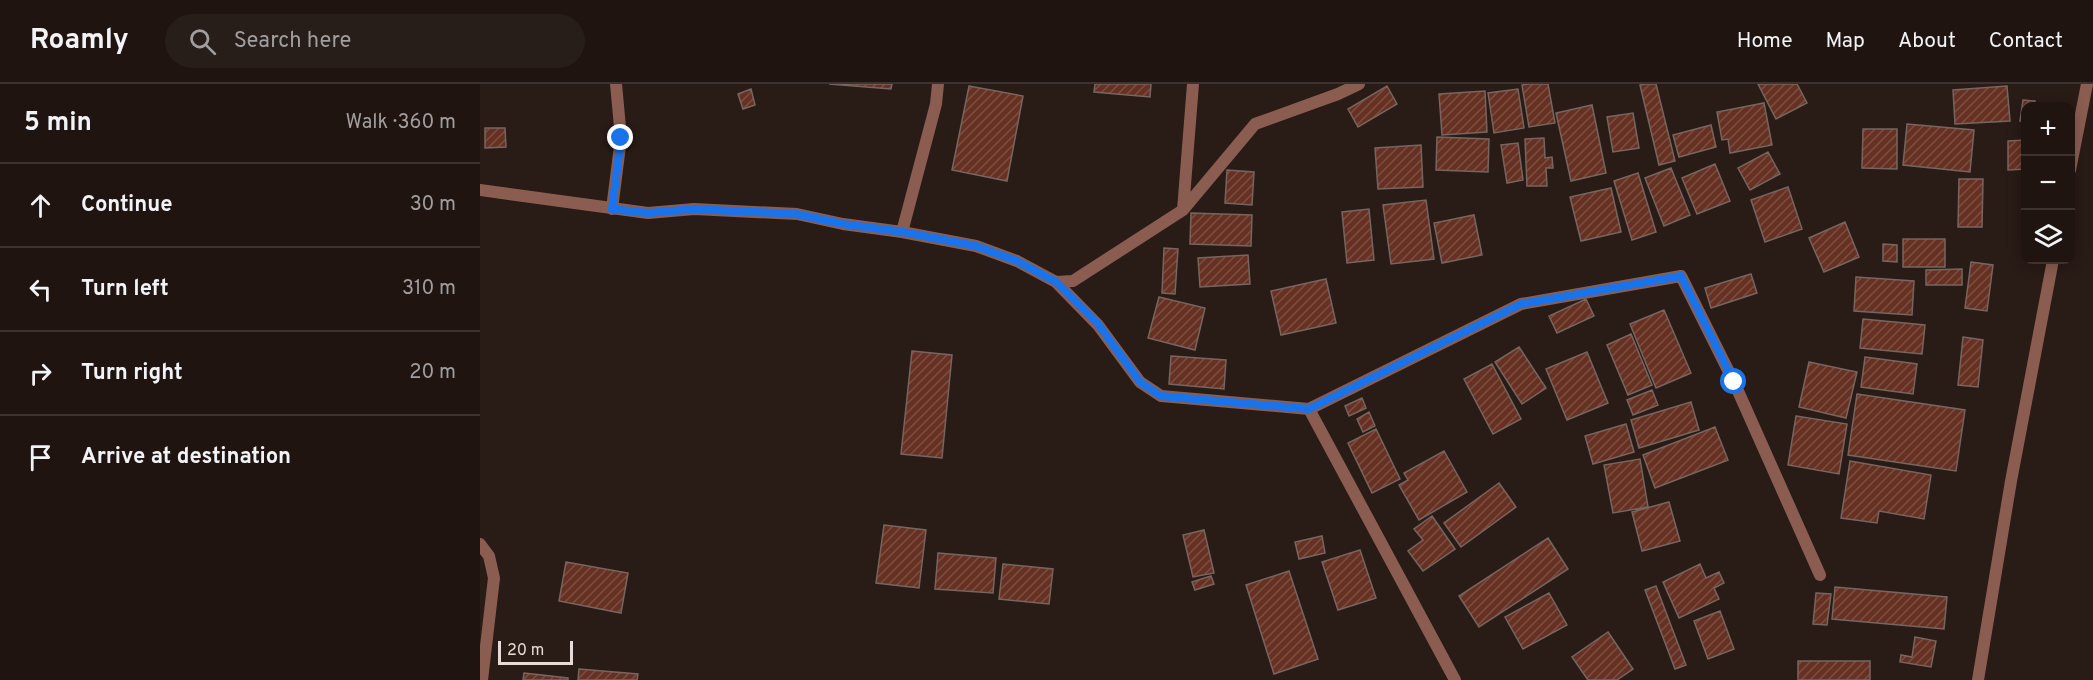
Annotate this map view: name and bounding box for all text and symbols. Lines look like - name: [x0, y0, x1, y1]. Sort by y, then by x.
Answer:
- search box: [165, 14, 585, 68]
- text: Roamly: [30, 23, 129, 59]
- icon: search: [186, 25, 219, 58]
- text: Search here: [234, 28, 351, 55]
- text: Home: [1737, 28, 1793, 55]
- text: Map: [1826, 28, 1865, 55]
- text: About: [1898, 28, 1956, 55]
- text: Contact: [1989, 28, 2063, 55]
- map controls: [2021, 102, 2075, 264]
- button: +: [2021, 102, 2075, 156]
- text: 5 min: [24, 107, 92, 140]
- text: Walk · 360 m: [345, 110, 456, 136]
- route end: [607, 124, 633, 150]
- button: −: [2021, 156, 2075, 210]
- icon: ahead: [24, 189, 57, 222]
- text: Continue: [81, 192, 172, 219]
- text: 30 m: [410, 192, 456, 218]
- button: layers: [2021, 210, 2075, 264]
- icon: left: [24, 273, 57, 306]
- text: Turn left: [81, 276, 169, 303]
- text: 310 m: [402, 276, 456, 302]
- icon: right: [24, 357, 57, 390]
- text: Turn right: [81, 360, 183, 387]
- text: 20 m: [409, 360, 456, 386]
- route start: [1720, 368, 1746, 394]
- icon: arrive: [24, 441, 57, 474]
- text: Arrive at destination: [81, 444, 291, 471]
- scale bar: [498, 638, 573, 666]
- text: 20 m: [507, 641, 544, 661]

